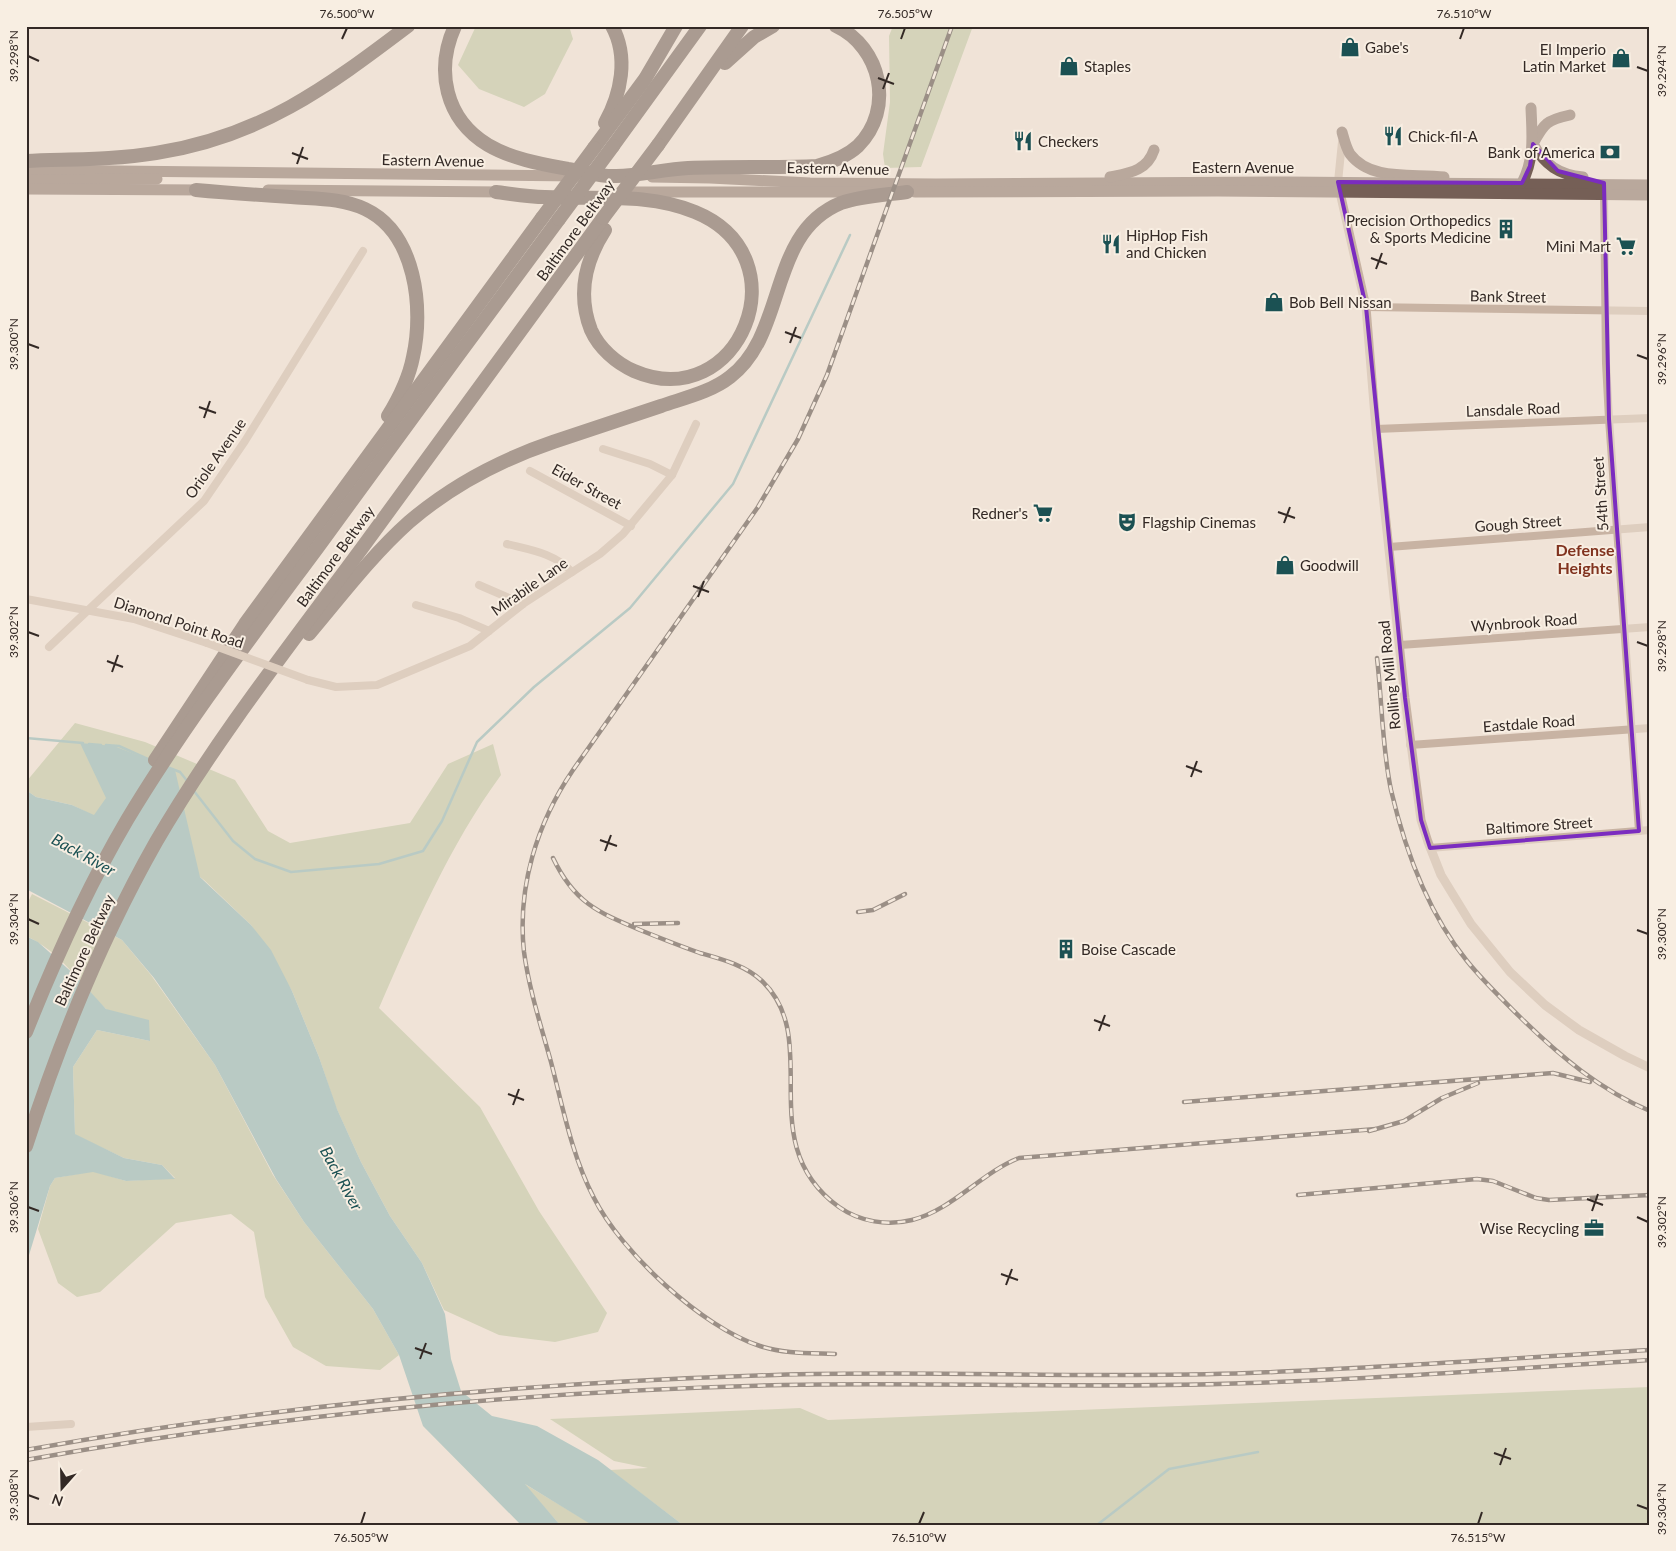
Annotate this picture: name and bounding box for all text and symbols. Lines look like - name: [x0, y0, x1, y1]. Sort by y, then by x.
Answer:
- text: 76.500°W: [319, 6, 375, 21]
- text: 76.505°W: [877, 6, 933, 21]
- text: 76.510°W: [1436, 6, 1492, 21]
- text: 39.298°N: [6, 30, 21, 82]
- shop icon: Gabe's: [1339, 36, 1361, 58]
- place label: Gabe's: [1365, 38, 1409, 56]
- place label: El Imperio Latin Market: [1522, 40, 1607, 75]
- text: 39.294°N: [1654, 45, 1669, 97]
- shop icon: El Imperio Latin Market: [1610, 47, 1632, 69]
- shop icon: Staples: [1058, 55, 1080, 77]
- place label: Staples: [1084, 57, 1131, 75]
- restaurant icon: Chick-fil-A: [1382, 125, 1404, 147]
- place label: Chick-fil-A: [1408, 127, 1479, 145]
- restaurant icon: Checkers: [1012, 130, 1034, 152]
- place label: Checkers: [1038, 132, 1099, 150]
- bank icon: Bank of America: [1599, 141, 1621, 163]
- place label: Bank of America: [1487, 143, 1595, 161]
- street label: Eastern Avenue: [382, 150, 485, 170]
- street label: Eastern Avenue: [787, 158, 890, 178]
- street label: Eastern Avenue: [1192, 158, 1294, 176]
- street label: Baltimore Beltway: [532, 176, 618, 284]
- place label: Precision Orthopedics & Sports Medicine: [1346, 211, 1491, 246]
- building icon: Precision Orthopedics & Sports Medicine: [1495, 218, 1517, 240]
- place label: HipHop Fish and Chicken: [1126, 226, 1208, 261]
- restaurant icon: HipHop Fish and Chicken: [1100, 233, 1122, 255]
- supermarket icon: Mini Mart: [1615, 235, 1637, 257]
- place label: Mini Mart: [1546, 237, 1612, 255]
- street label: Bank Street: [1470, 286, 1547, 306]
- shop icon: Bob Bell Nissan: [1263, 291, 1285, 313]
- place label: Bob Bell Nissan: [1289, 293, 1392, 311]
- text: 39.300°N: [6, 318, 21, 370]
- text: 39.296°N: [1654, 333, 1669, 385]
- street label: Lansdale Road: [1465, 398, 1561, 420]
- street label: Oriole Avenue: [181, 414, 249, 502]
- street label: 54th Street: [1588, 456, 1612, 532]
- street label: Eider Street: [549, 459, 626, 513]
- street label: Baltimore Beltway: [292, 502, 378, 610]
- supermarket icon: Redner's: [1032, 502, 1054, 524]
- place label: Redner's: [972, 504, 1028, 522]
- theatre icon: Flagship Cinemas: [1116, 511, 1138, 533]
- street label: Gough Street: [1474, 511, 1563, 535]
- place label: Flagship Cinemas: [1142, 513, 1256, 531]
- district label: Defense Heights: [1555, 540, 1615, 577]
- street label: Mirabile Lane: [487, 553, 571, 619]
- shop icon: Goodwill: [1274, 554, 1296, 576]
- place label: Goodwill: [1300, 556, 1359, 574]
- street label: Diamond Point Road: [112, 593, 246, 651]
- text: 39.302°N: [6, 606, 21, 658]
- street label: Wynbrook Road: [1470, 609, 1578, 635]
- street label: Rolling Mill Road: [1374, 620, 1404, 730]
- text: 39.298°N: [1654, 620, 1669, 672]
- street label: Eastdale Road: [1482, 711, 1576, 735]
- street label: Baltimore Street: [1485, 812, 1594, 838]
- water label: Back River: [49, 829, 120, 879]
- street label: Baltimore Beltway: [50, 891, 118, 1009]
- text: 39.304°N: [6, 893, 21, 945]
- text: 39.300°N: [1654, 908, 1669, 960]
- building icon: Boise Cascade: [1055, 938, 1077, 960]
- place label: Boise Cascade: [1081, 940, 1176, 958]
- water label: Back River: [317, 1143, 367, 1214]
- text: 39.306°N: [6, 1181, 21, 1233]
- text: 39.302°N: [1654, 1196, 1669, 1248]
- office icon: Wise Recycling: [1583, 1217, 1605, 1239]
- place label: Wise Recycling: [1480, 1219, 1579, 1237]
- north arrow: [38, 1464, 88, 1514]
- text: 39.308°N: [6, 1469, 21, 1521]
- text: 39.304°N: [1654, 1483, 1669, 1535]
- text: N: [49, 1491, 65, 1511]
- text: 76.505°W: [333, 1530, 389, 1545]
- text: 76.510°W: [891, 1530, 947, 1545]
- text: 76.515°W: [1450, 1530, 1506, 1545]

